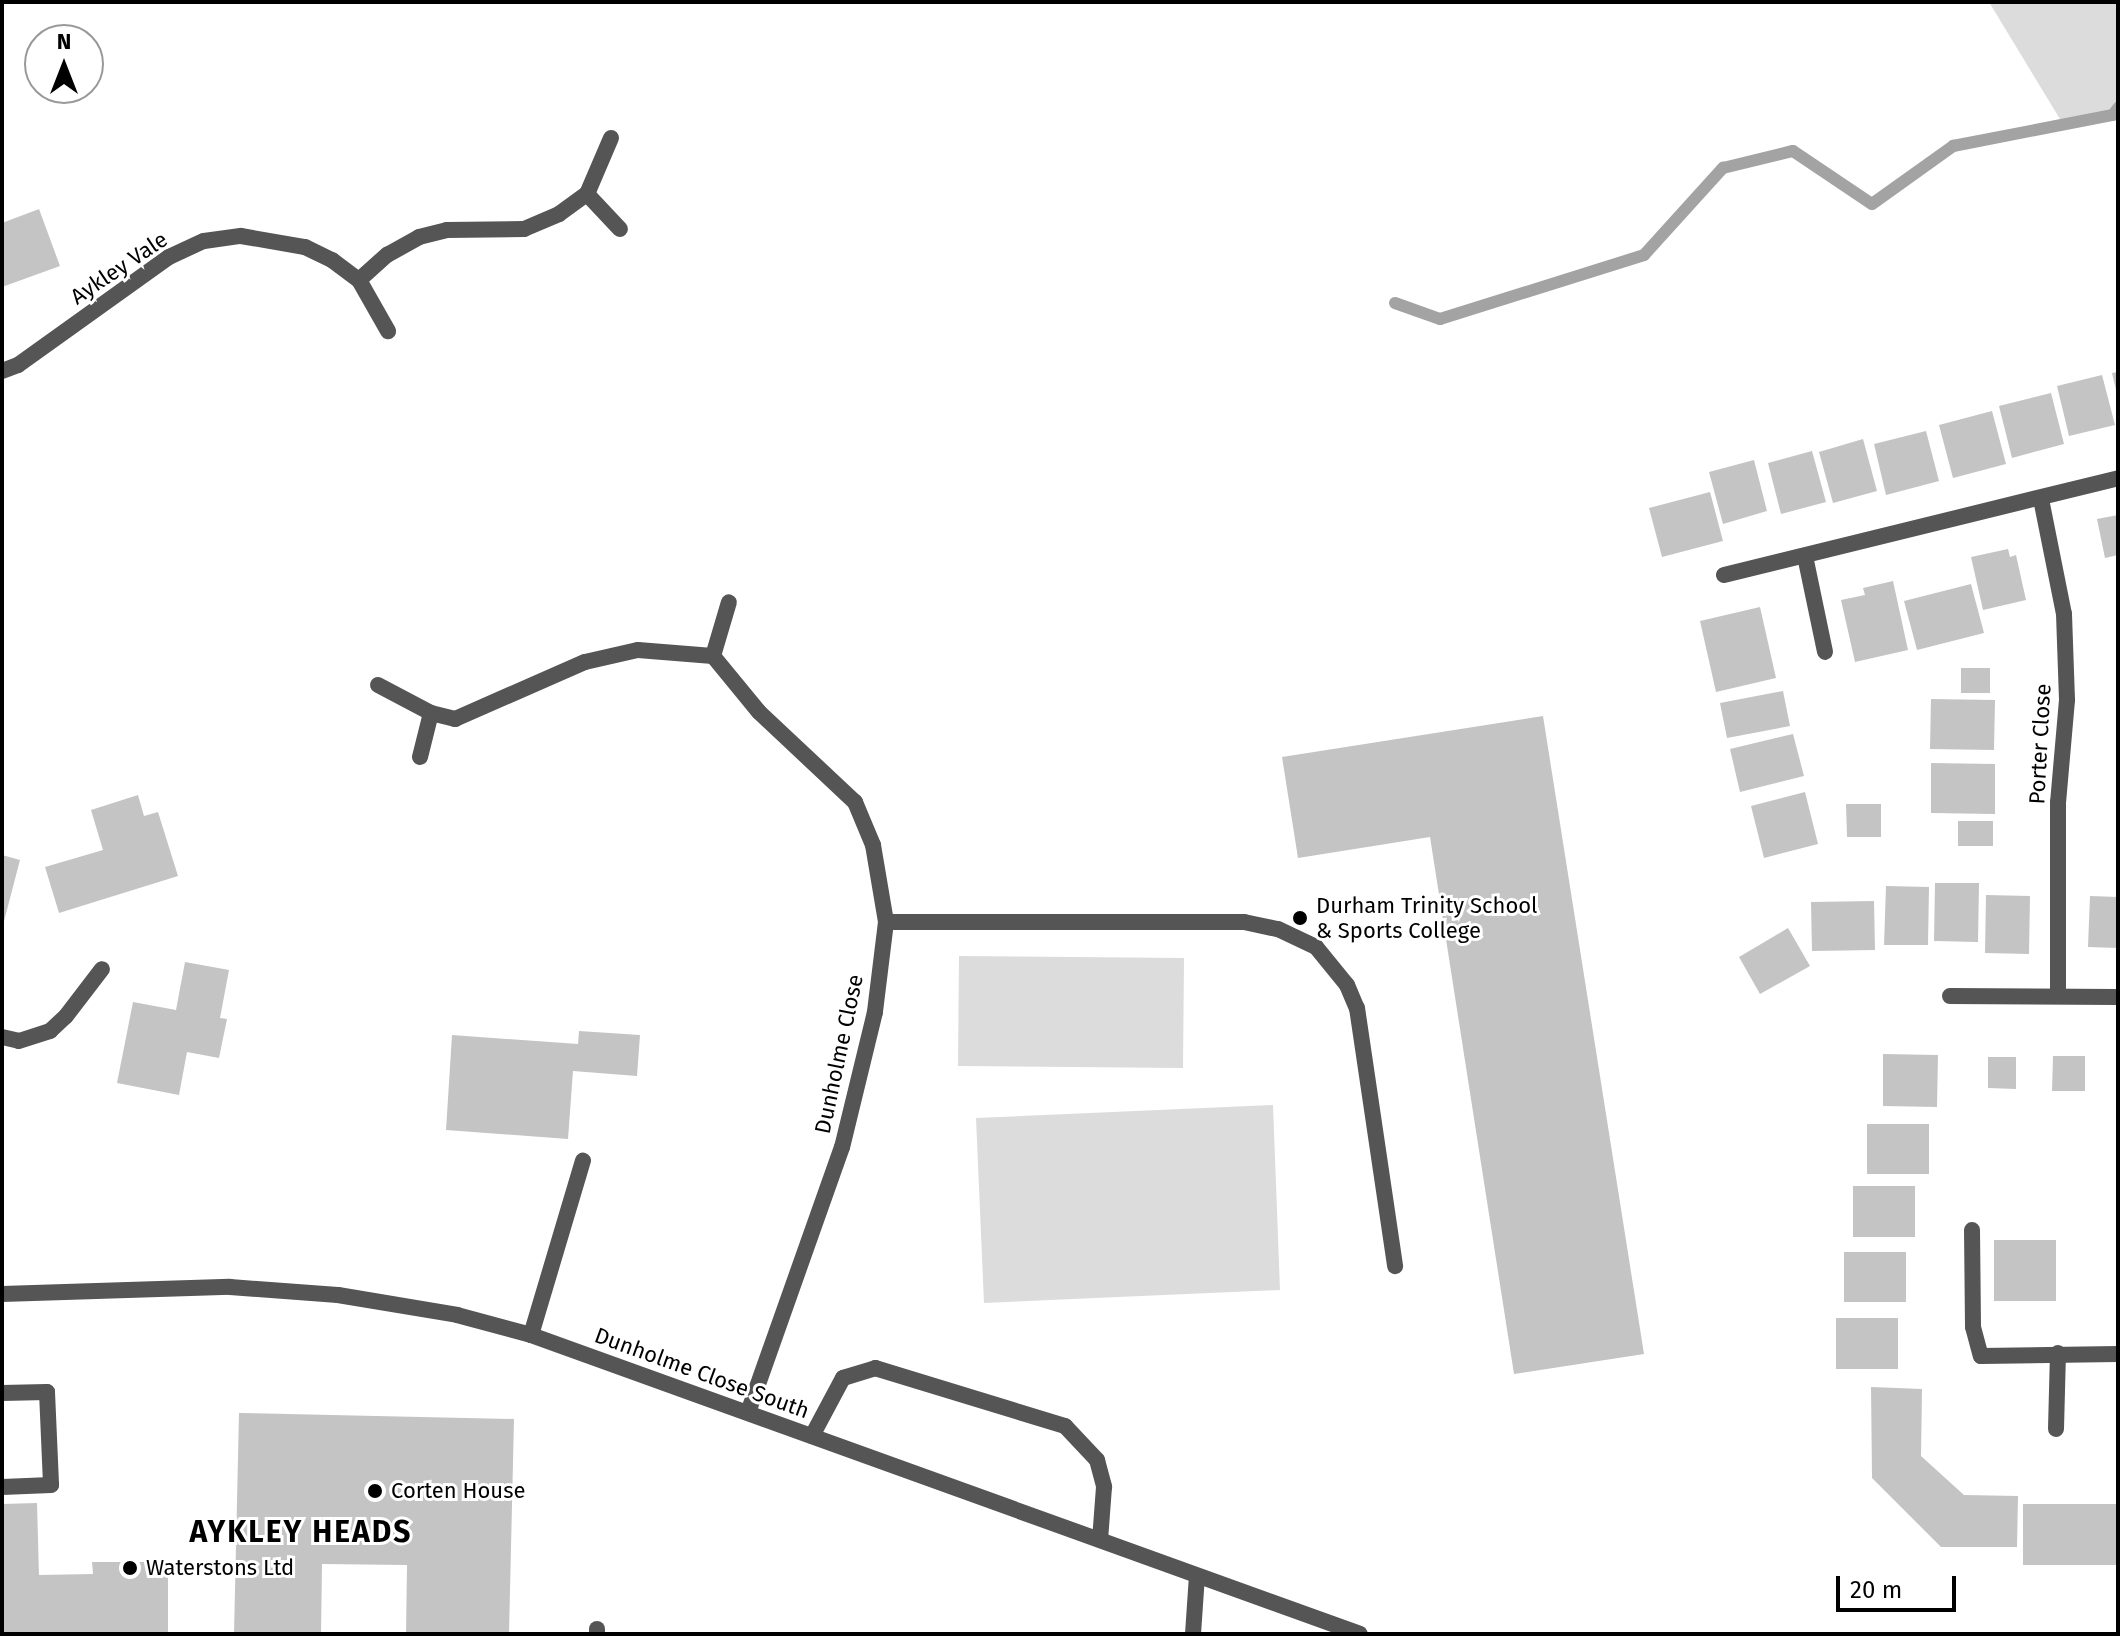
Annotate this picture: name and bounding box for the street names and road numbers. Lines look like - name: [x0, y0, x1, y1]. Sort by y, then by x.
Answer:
- street label: Aykley Vale: [66, 226, 172, 310]
- street label: Porter Close: [2024, 683, 2056, 805]
- street label: Dunholme Close: [809, 972, 869, 1136]
- street label: Dunholme Close South: [591, 1322, 813, 1424]

